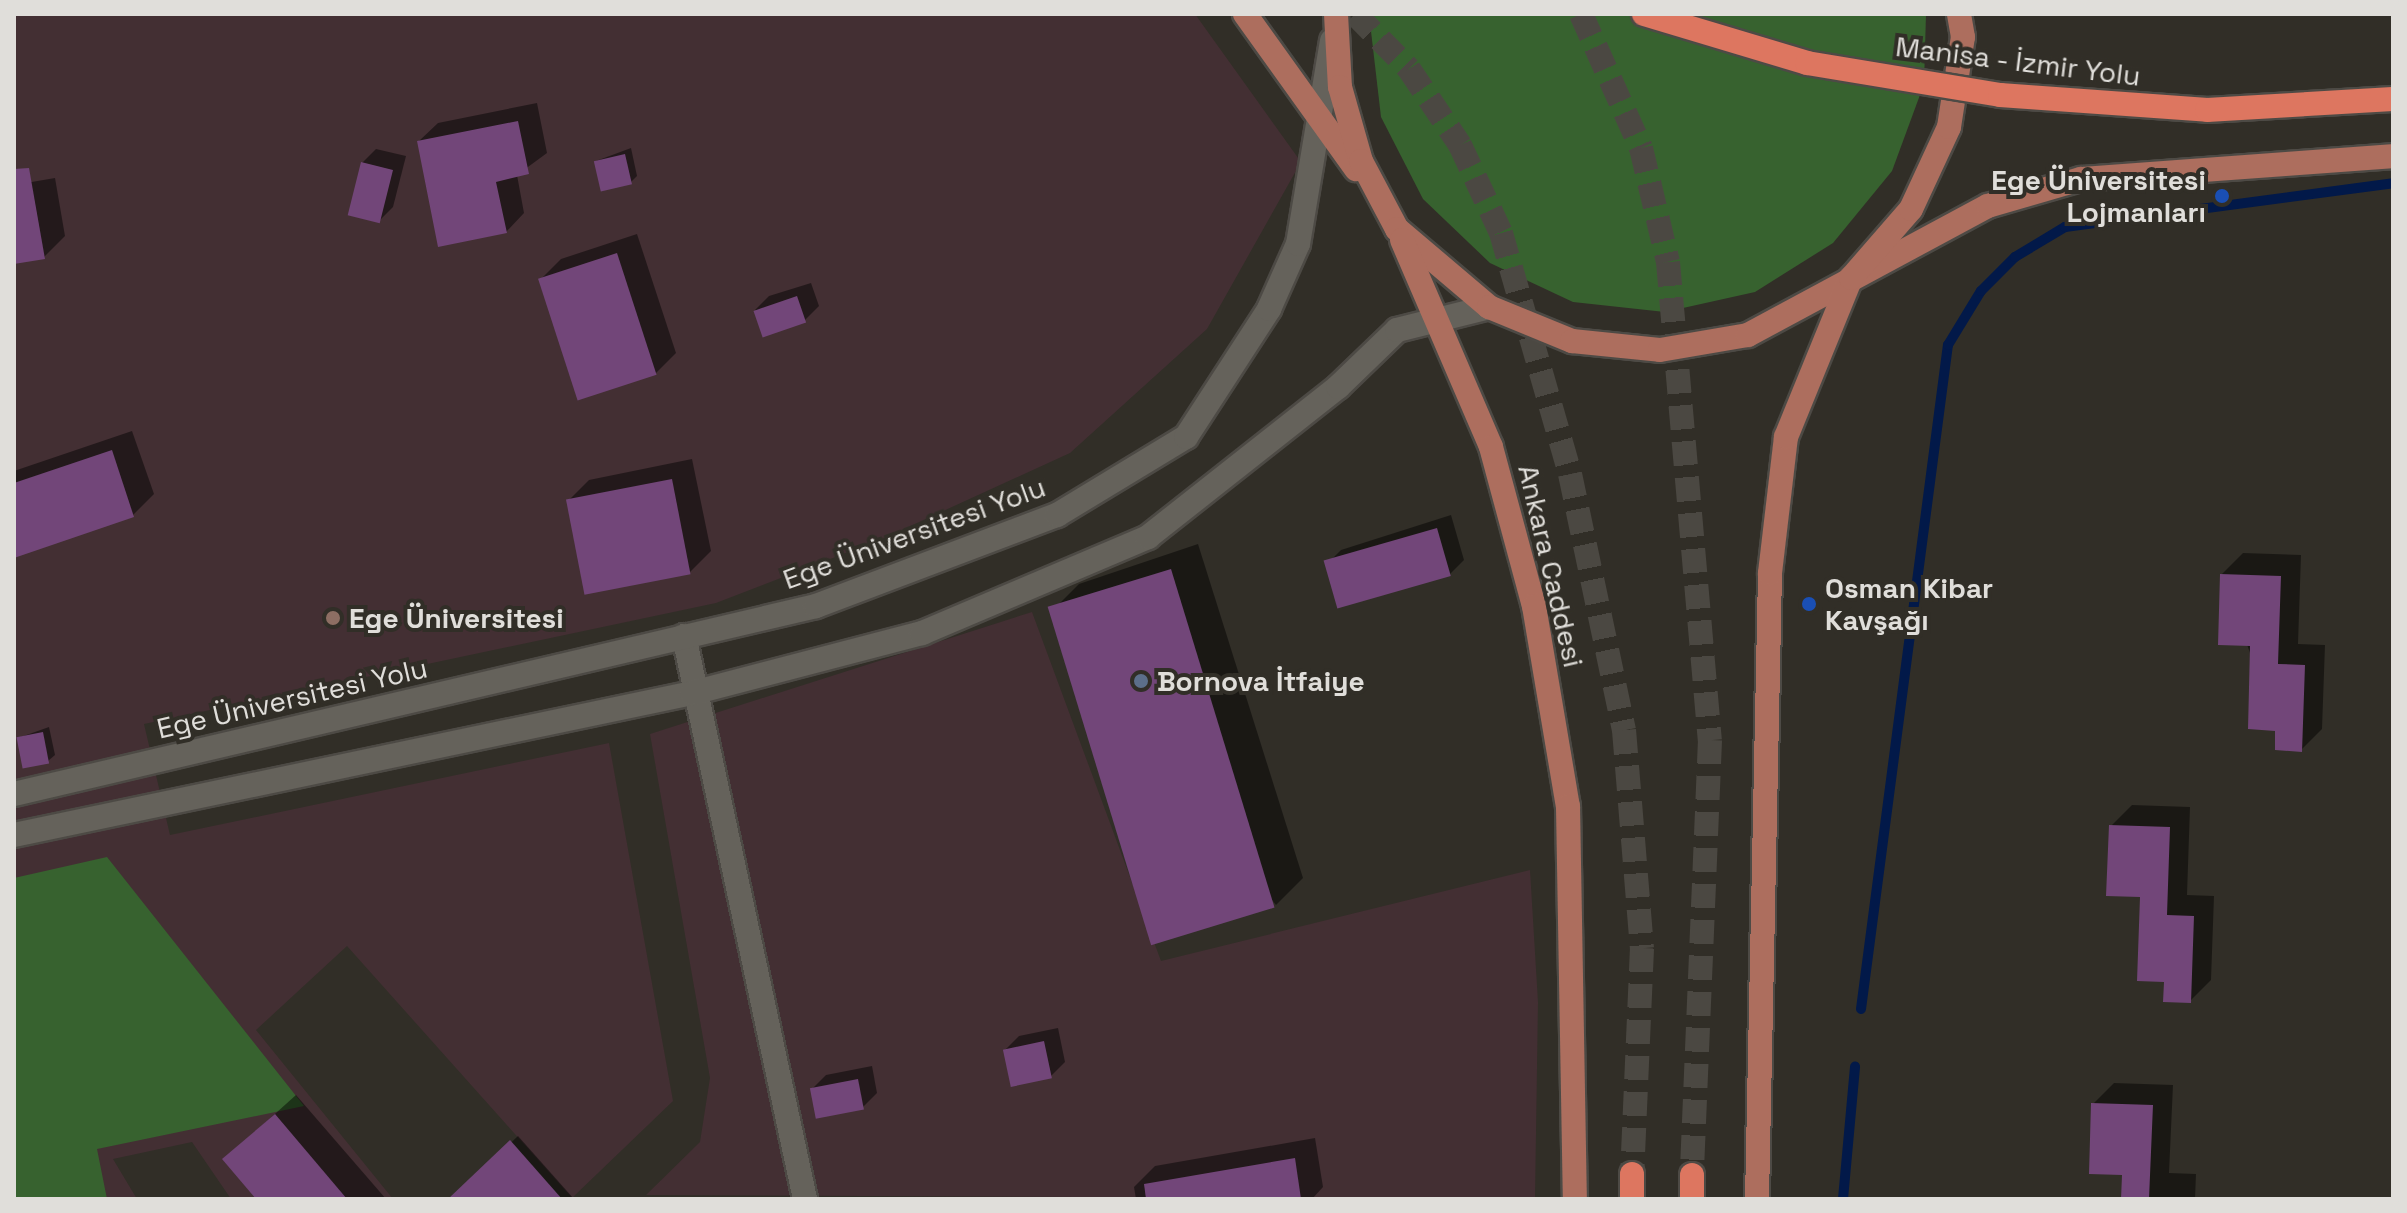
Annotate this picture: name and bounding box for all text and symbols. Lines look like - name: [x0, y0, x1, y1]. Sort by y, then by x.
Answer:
- street label: Manisa - İzmir Yolu: [1893, 29, 2143, 93]
- place label: Ege Üniversitesi Lojmanları: [1991, 163, 2206, 229]
- marker: Ege Üniversitesi Lojmanları: [2213, 187, 2231, 205]
- street label: Ankara Caddesi: [1511, 461, 1591, 671]
- street label: Ege Üniversitesi Yolu: [778, 470, 1050, 596]
- place label: Osman Kibar Kavşağı: [1825, 571, 1993, 637]
- marker: Osman Kibar Kavşağı: [1800, 595, 1818, 613]
- place label: Ege Üniversitesi: [349, 601, 564, 635]
- marker: Ege Üniversitesi: [324, 609, 342, 627]
- street label: Ege Üniversitesi Yolu: [153, 650, 431, 746]
- place label: Bornova İtfaiye: [1157, 664, 1365, 698]
- marker: Bornova İtfaiye: [1132, 672, 1150, 690]

